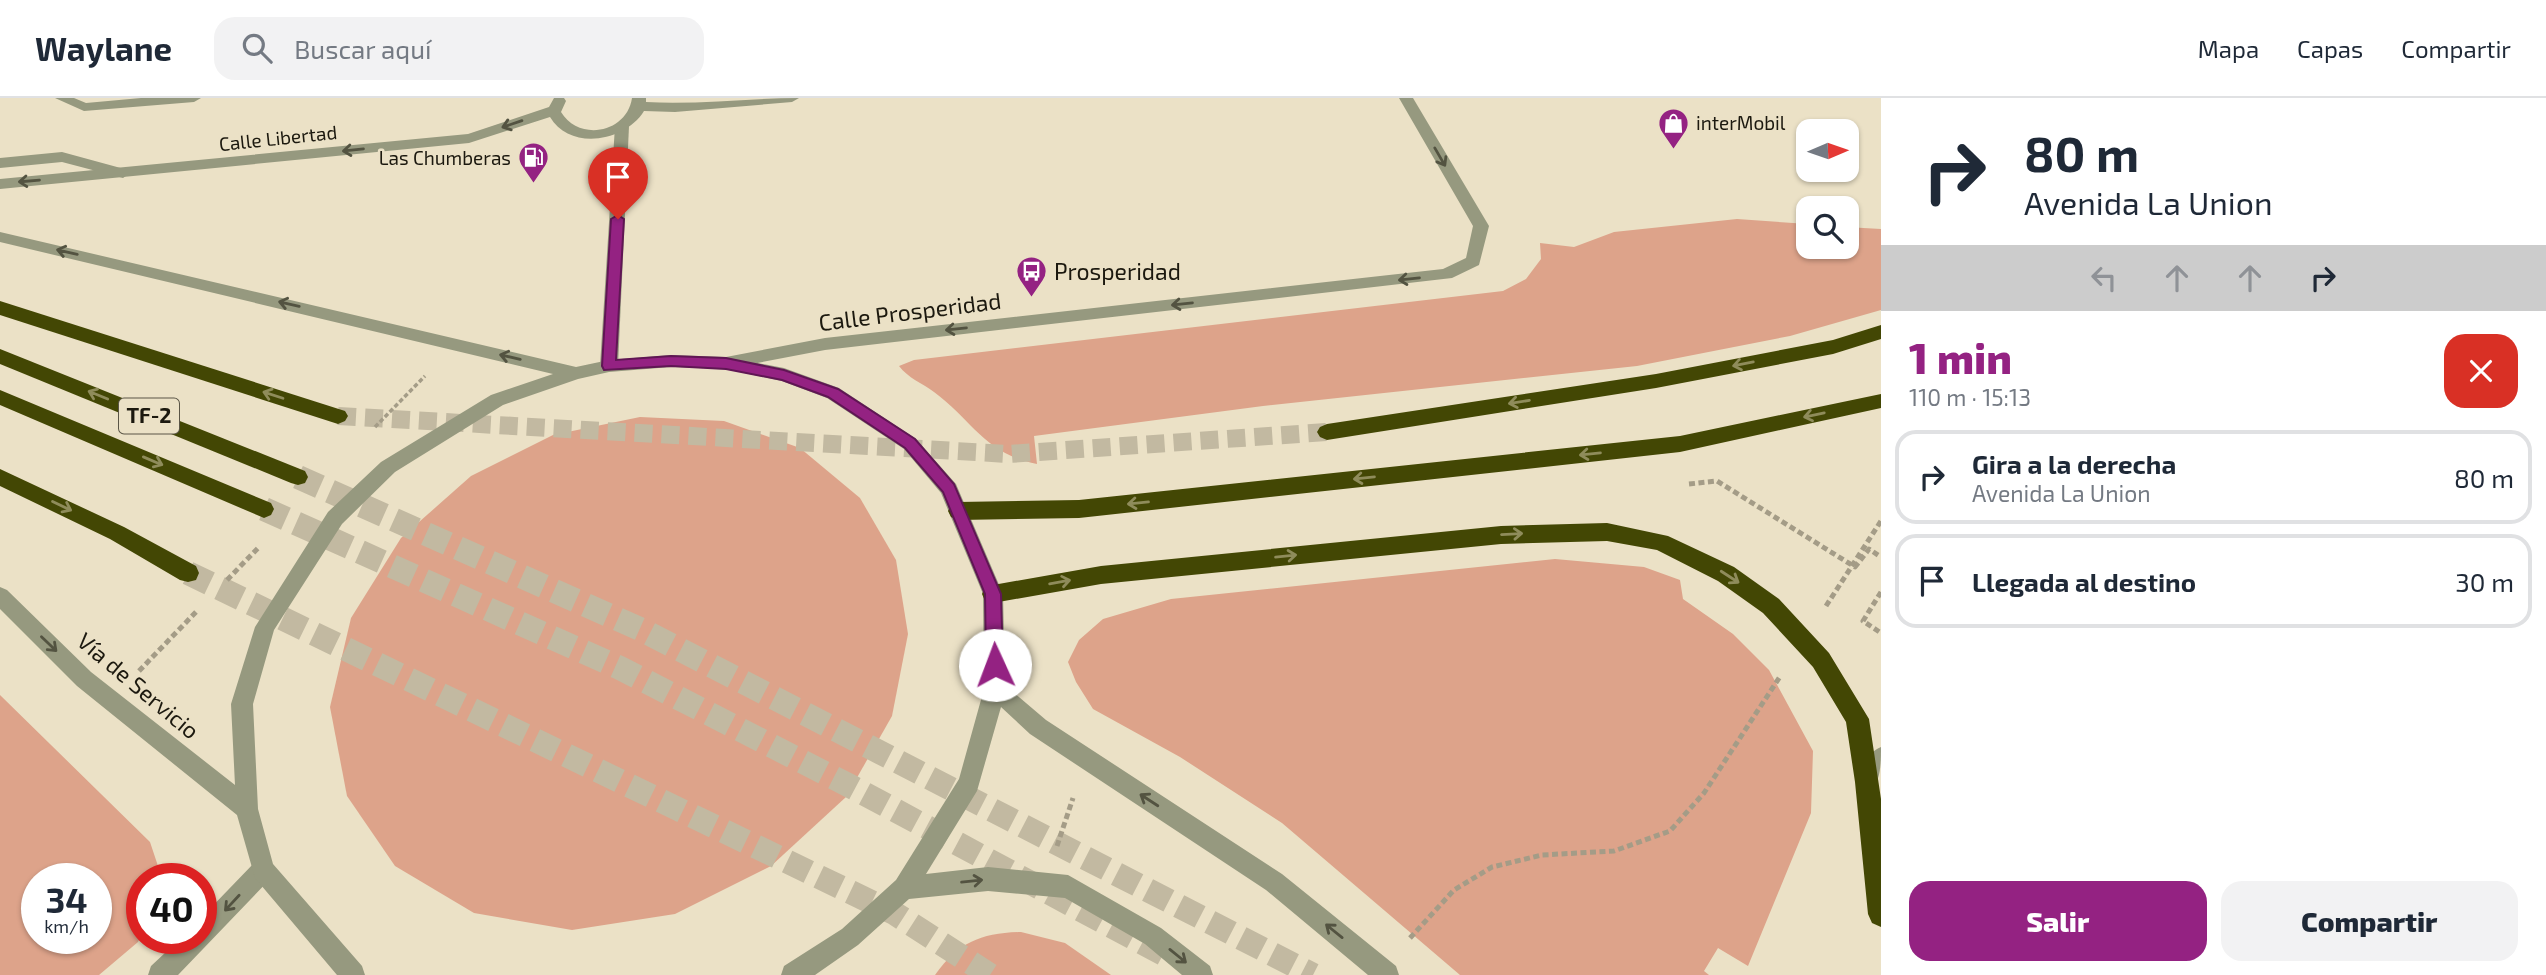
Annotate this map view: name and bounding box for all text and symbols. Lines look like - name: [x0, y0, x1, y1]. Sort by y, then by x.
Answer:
- search box: [214, 17, 704, 80]
- text: Waylane: [35, 28, 172, 68]
- icon: search: [238, 29, 276, 67]
- text: Buscar aquí: [294, 33, 431, 64]
- text: Mapa: [2198, 34, 2259, 63]
- text: Capas: [2297, 34, 2363, 63]
- text: Compartir: [2401, 34, 2511, 63]
- shop icon: interMobil: [1656, 106, 1690, 150]
- place label: interMobil: [1696, 111, 1786, 134]
- one-way arrow: [502, 119, 524, 131]
- north arrow: [1796, 119, 1858, 182]
- map controls: [1796, 119, 1859, 259]
- street label: Calle Libertad: [218, 120, 338, 155]
- text: 80 m: [2024, 123, 2139, 182]
- icon: right: [1909, 126, 2000, 217]
- fuel station icon: Las Chumberas: [517, 141, 551, 185]
- one-way arrow: [342, 144, 364, 157]
- place label: Las Chumberas: [379, 146, 511, 169]
- one-way arrow: [1433, 146, 1447, 166]
- pin: [588, 147, 648, 219]
- icon: arrive: [599, 158, 637, 196]
- one-way arrow: [18, 175, 40, 188]
- text: Avenida La Union: [2024, 183, 2273, 221]
- button: search: [1796, 196, 1859, 259]
- one-way arrow: [56, 245, 79, 258]
- bus stop icon: Prosperidad: [1014, 255, 1048, 299]
- place label: Prosperidad: [1054, 257, 1181, 285]
- icon: left: [2085, 259, 2123, 297]
- icon: ahead: [2158, 259, 2196, 297]
- icon: ahead: [2231, 259, 2269, 297]
- icon: right: [2304, 259, 2342, 297]
- one-way arrow: [1398, 272, 1420, 285]
- street label: Calle Prosperidad: [817, 286, 1003, 336]
- one-way arrow: [278, 297, 301, 310]
- one-way arrow: [1172, 298, 1194, 311]
- one-way arrow: [946, 323, 968, 336]
- text: 1 min: [1909, 332, 2012, 382]
- button: close: [2444, 334, 2518, 408]
- one-way arrow: [499, 350, 522, 363]
- one-way arrow: [1732, 358, 1755, 372]
- text: 110 m · 15:13: [1909, 383, 2031, 411]
- one-way arrow: [88, 388, 110, 401]
- one-way arrow: [262, 388, 284, 401]
- one-way arrow: [1508, 396, 1531, 409]
- road number: TF-2: [119, 398, 179, 434]
- one-way arrow: [1803, 409, 1826, 423]
- one-way arrow: [1580, 447, 1602, 460]
- text: Gira a la derecha: [1972, 448, 2176, 479]
- one-way arrow: [142, 456, 163, 469]
- icon: right: [1913, 458, 1951, 496]
- text: 80 m: [2454, 462, 2514, 493]
- one-way arrow: [1353, 472, 1376, 485]
- text: Avenida La Union: [1972, 479, 2151, 507]
- one-way arrow: [1127, 497, 1150, 510]
- one-way arrow: [51, 501, 72, 514]
- one-way arrow: [1500, 528, 1523, 541]
- one-way arrow: [1274, 550, 1297, 563]
- icon: arrive: [1913, 562, 1951, 600]
- text: Llegada al destino: [1972, 566, 2196, 597]
- text: 30 m: [2455, 566, 2514, 597]
- one-way arrow: [1720, 571, 1740, 585]
- one-way arrow: [1048, 575, 1071, 588]
- street label: Vía de Servicio: [72, 626, 205, 744]
- position arrow: [958, 628, 1032, 702]
- one-way arrow: [40, 636, 57, 653]
- one-way arrow: [1140, 793, 1159, 808]
- speed limit sign: 40: [126, 863, 217, 954]
- one-way arrow: [960, 874, 982, 887]
- text: 34: [45, 878, 88, 920]
- button: Salir: [1909, 881, 2207, 961]
- button: Compartir: [2221, 881, 2518, 961]
- one-way arrow: [224, 894, 240, 912]
- text: km/h: [44, 915, 89, 937]
- one-way arrow: [1326, 924, 1344, 939]
- one-way arrow: [1169, 949, 1187, 964]

